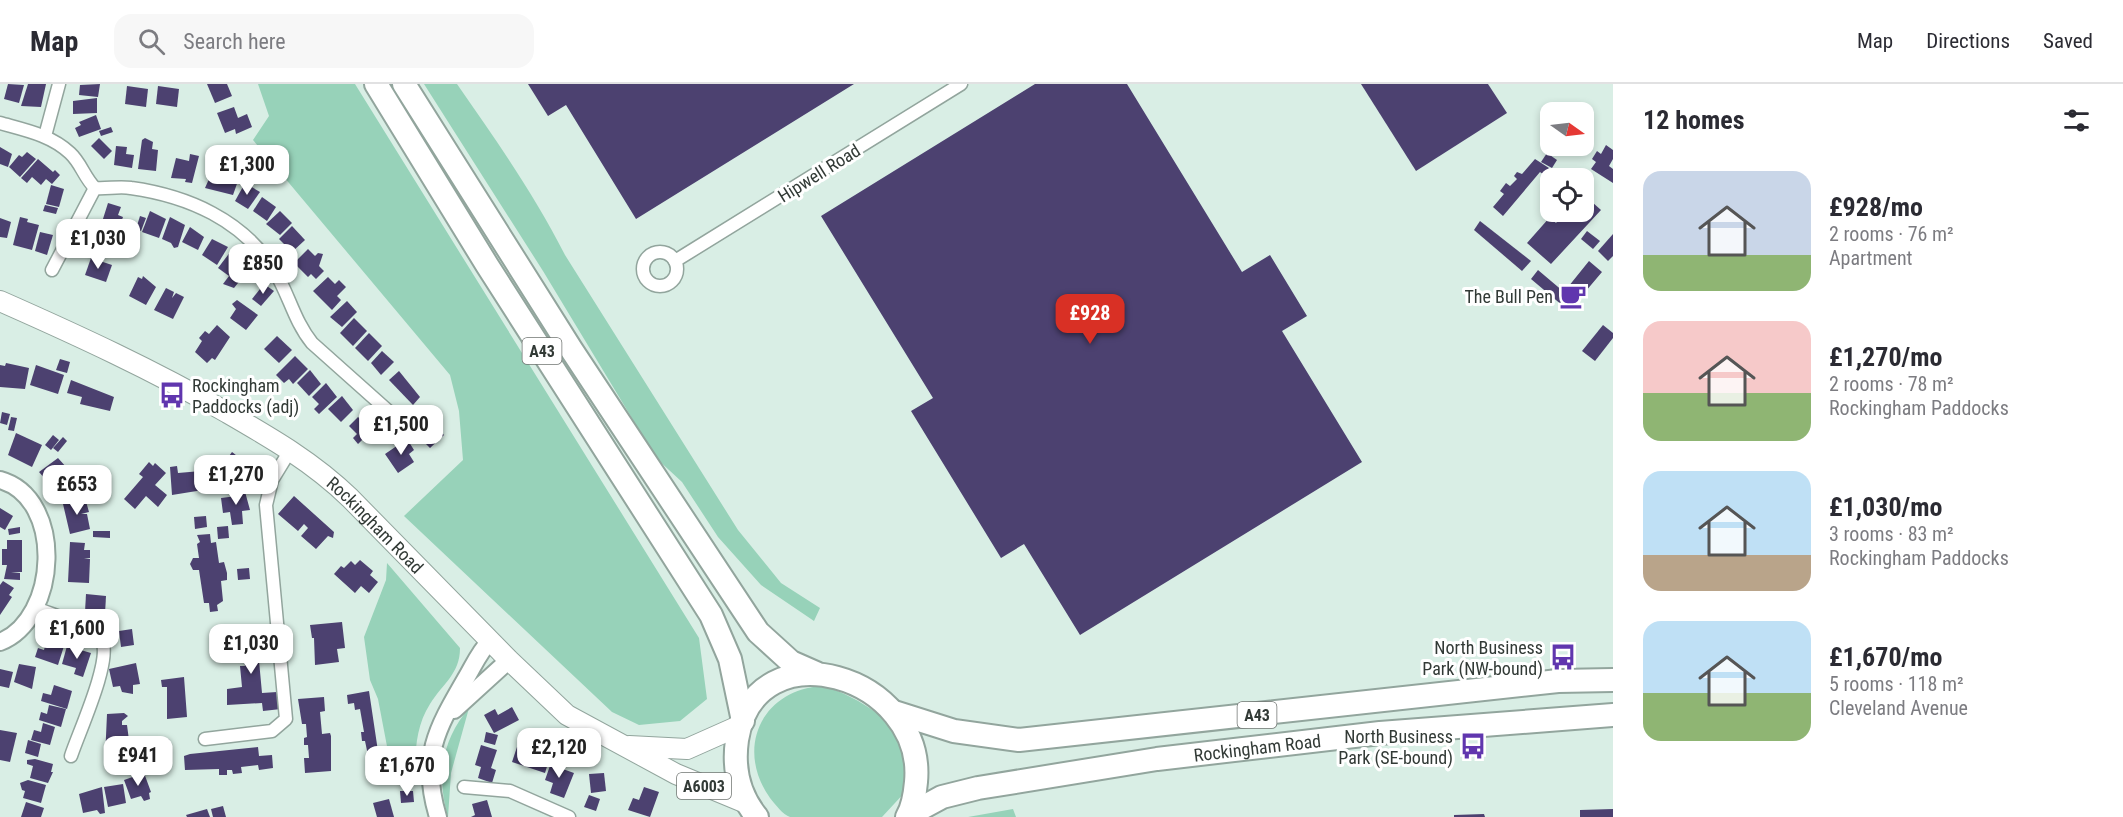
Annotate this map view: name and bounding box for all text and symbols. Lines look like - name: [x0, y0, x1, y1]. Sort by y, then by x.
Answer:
- search box: [114, 14, 534, 68]
- text: Map: [30, 25, 78, 58]
- icon: search: [135, 25, 168, 58]
- text: Search here: [183, 29, 286, 54]
- text: Map: [1857, 29, 1893, 53]
- text: Directions: [1926, 29, 2010, 53]
- text: Saved: [2043, 29, 2093, 53]
- north arrow: [1540, 102, 1594, 156]
- map controls: [1540, 102, 1594, 222]
- icon: filters: [2060, 104, 2093, 137]
- text: 12 homes: [1643, 105, 1745, 135]
- street label: Hipwell Road: [774, 139, 864, 207]
- pin: £1,300: [198, 145, 296, 196]
- text: £1,300: [219, 152, 275, 176]
- button: locate: [1540, 168, 1594, 222]
- text: £928/mo: [1829, 192, 1923, 222]
- icon: home: [1691, 195, 1763, 267]
- pin: £1,030: [49, 219, 147, 270]
- text: 2 rooms · 76 m²: [1829, 222, 1954, 246]
- text: £1,030: [70, 226, 126, 250]
- pin: £850: [227, 244, 299, 295]
- text: Apartment: [1829, 246, 1913, 270]
- text: £850: [243, 251, 283, 275]
- cafe icon: The Bull Pen: [1558, 281, 1588, 311]
- place label: The Bull Pen: [1464, 286, 1553, 307]
- pin: £928: [1054, 294, 1126, 345]
- text: £928: [1070, 301, 1110, 325]
- road number: A43: [522, 338, 562, 364]
- text: £1,270/mo: [1829, 342, 1942, 372]
- icon: home: [1691, 345, 1763, 417]
- text: 2 rooms · 78 m²: [1829, 372, 1954, 396]
- place label: Rockingham Paddocks (adj): [192, 375, 299, 418]
- bus stop icon: Rockingham Paddocks (adj): [157, 380, 187, 410]
- text: Rockingham Paddocks: [1829, 396, 2009, 420]
- pin: £1,500: [352, 405, 450, 456]
- text: £1,500: [373, 412, 429, 436]
- pin: £1,270: [187, 455, 285, 506]
- text: £1,270: [208, 462, 264, 486]
- pin: £653: [41, 465, 113, 516]
- text: £653: [57, 472, 97, 496]
- street label: Rockingham Road: [323, 472, 428, 577]
- text: £1,030/mo: [1829, 492, 1942, 522]
- icon: home: [1691, 495, 1763, 567]
- text: 3 rooms · 83 m²: [1829, 522, 1954, 546]
- text: Rockingham Paddocks: [1829, 546, 2009, 570]
- pin: £1,600: [28, 609, 126, 660]
- text: £1,600: [49, 616, 105, 640]
- pin: £1,030: [202, 624, 300, 675]
- text: £1,030: [223, 631, 279, 655]
- place label: North Business Park (NW-bound): [1422, 637, 1543, 680]
- bus stop icon: North Business Park (NW-bound): [1548, 642, 1578, 672]
- text: £1,670/mo: [1829, 642, 1942, 672]
- icon: home: [1691, 645, 1763, 717]
- text: 5 rooms · 118 m²: [1829, 672, 1964, 696]
- text: Cleveland Avenue: [1829, 696, 1968, 720]
- road number: A43: [1238, 702, 1276, 728]
- place label: North Business Park (SE-bound): [1338, 726, 1453, 769]
- pin: £2,120: [510, 728, 608, 779]
- street label: Rockingham Road: [1192, 729, 1322, 765]
- bus stop icon: North Business Park (SE-bound): [1458, 731, 1488, 761]
- text: £2,120: [531, 735, 587, 759]
- pin: £941: [102, 736, 174, 787]
- text: £941: [118, 743, 158, 767]
- pin: £1,670: [358, 746, 456, 797]
- text: £1,670: [379, 753, 435, 777]
- road number: A6003: [677, 773, 731, 799]

